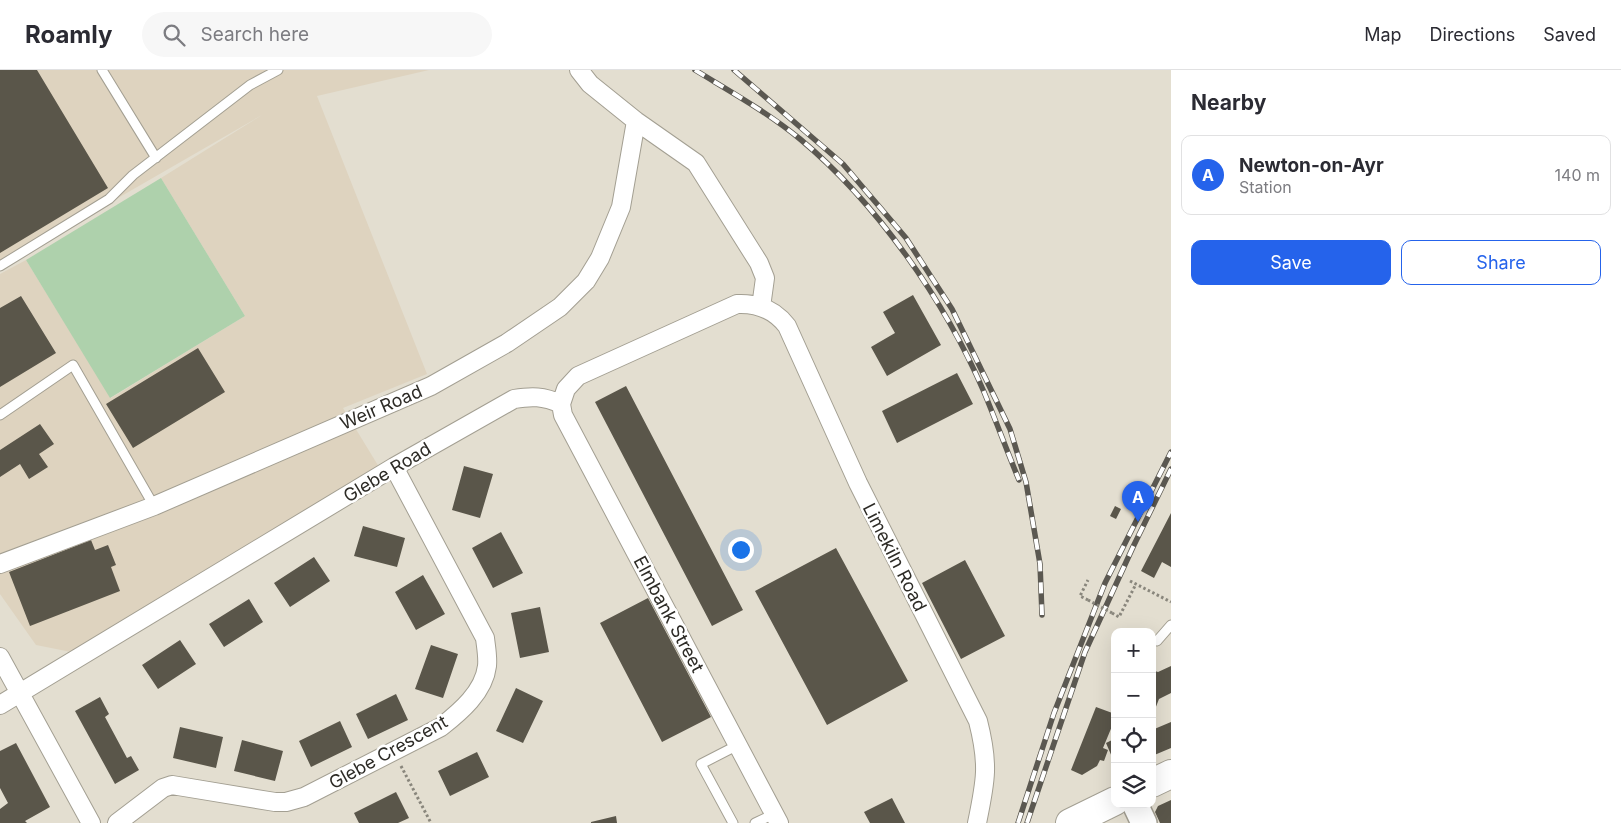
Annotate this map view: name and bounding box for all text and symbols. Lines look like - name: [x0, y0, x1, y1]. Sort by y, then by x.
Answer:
- search box: [142, 12, 492, 57]
- text: Roamly: [25, 20, 112, 49]
- icon: search: [160, 21, 188, 49]
- text: Search here: [200, 23, 309, 46]
- text: Map: [1364, 24, 1402, 45]
- text: Directions: [1430, 24, 1515, 45]
- text: Saved: [1543, 24, 1596, 45]
- text: Nearby: [1191, 90, 1266, 115]
- text: Newton-on-Ayr: [1239, 154, 1384, 177]
- text: A: [1202, 165, 1214, 185]
- text: 140 m: [1555, 165, 1600, 185]
- text: Station: [1239, 177, 1292, 197]
- button: Save: [1191, 240, 1391, 285]
- button: Share: [1401, 240, 1601, 285]
- street label: Weir Road: [337, 380, 425, 434]
- street label: Glebe Road: [339, 438, 435, 506]
- pin: A: [1122, 481, 1154, 522]
- street label: Limekiln Road: [859, 499, 931, 615]
- your location: [728, 537, 754, 563]
- street label: Elmbank Street: [630, 552, 709, 676]
- map controls: [1111, 628, 1156, 808]
- button: +: [1111, 628, 1156, 673]
- button: −: [1111, 673, 1156, 718]
- street label: Glebe Crescent: [325, 711, 451, 793]
- button: locate: [1111, 718, 1156, 763]
- button: layers: [1111, 763, 1156, 808]

